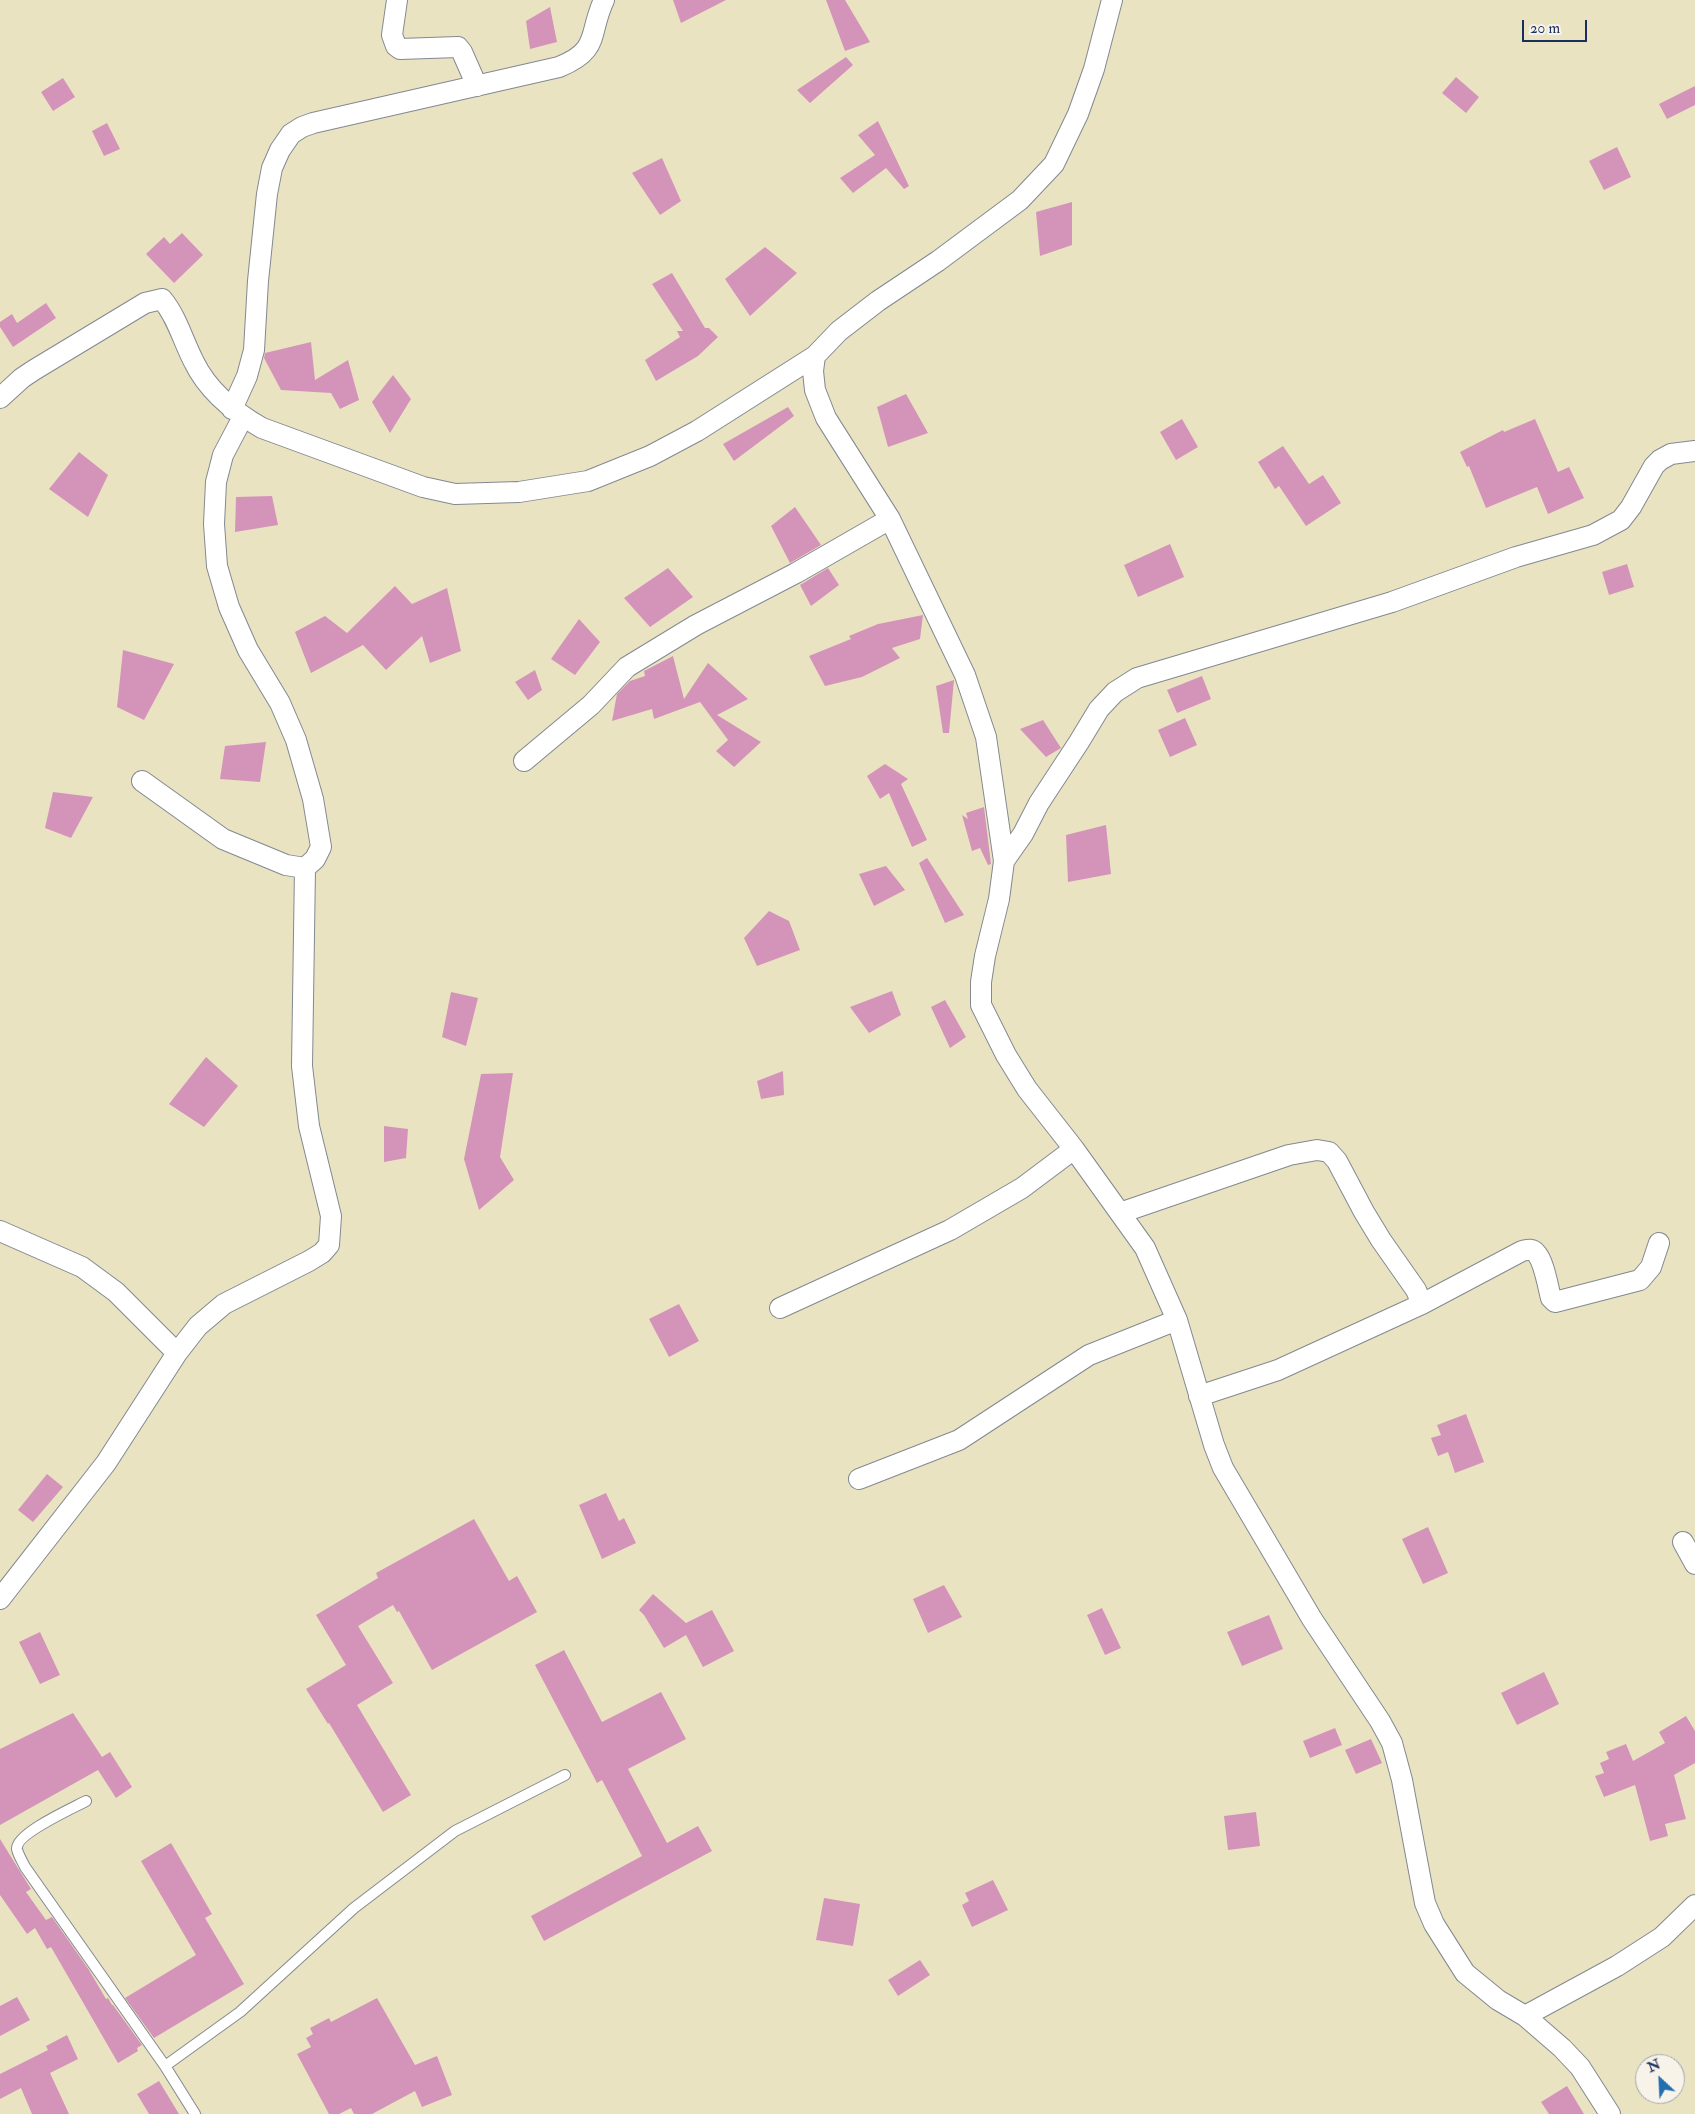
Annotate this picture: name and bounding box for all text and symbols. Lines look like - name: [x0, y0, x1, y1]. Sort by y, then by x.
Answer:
- scale bar: [1525, 10, 1590, 42]
- text: 20 m: [1530, 19, 1560, 38]
- north arrow: [1635, 2054, 1685, 2104]
- text: N: [1645, 2056, 1663, 2076]

